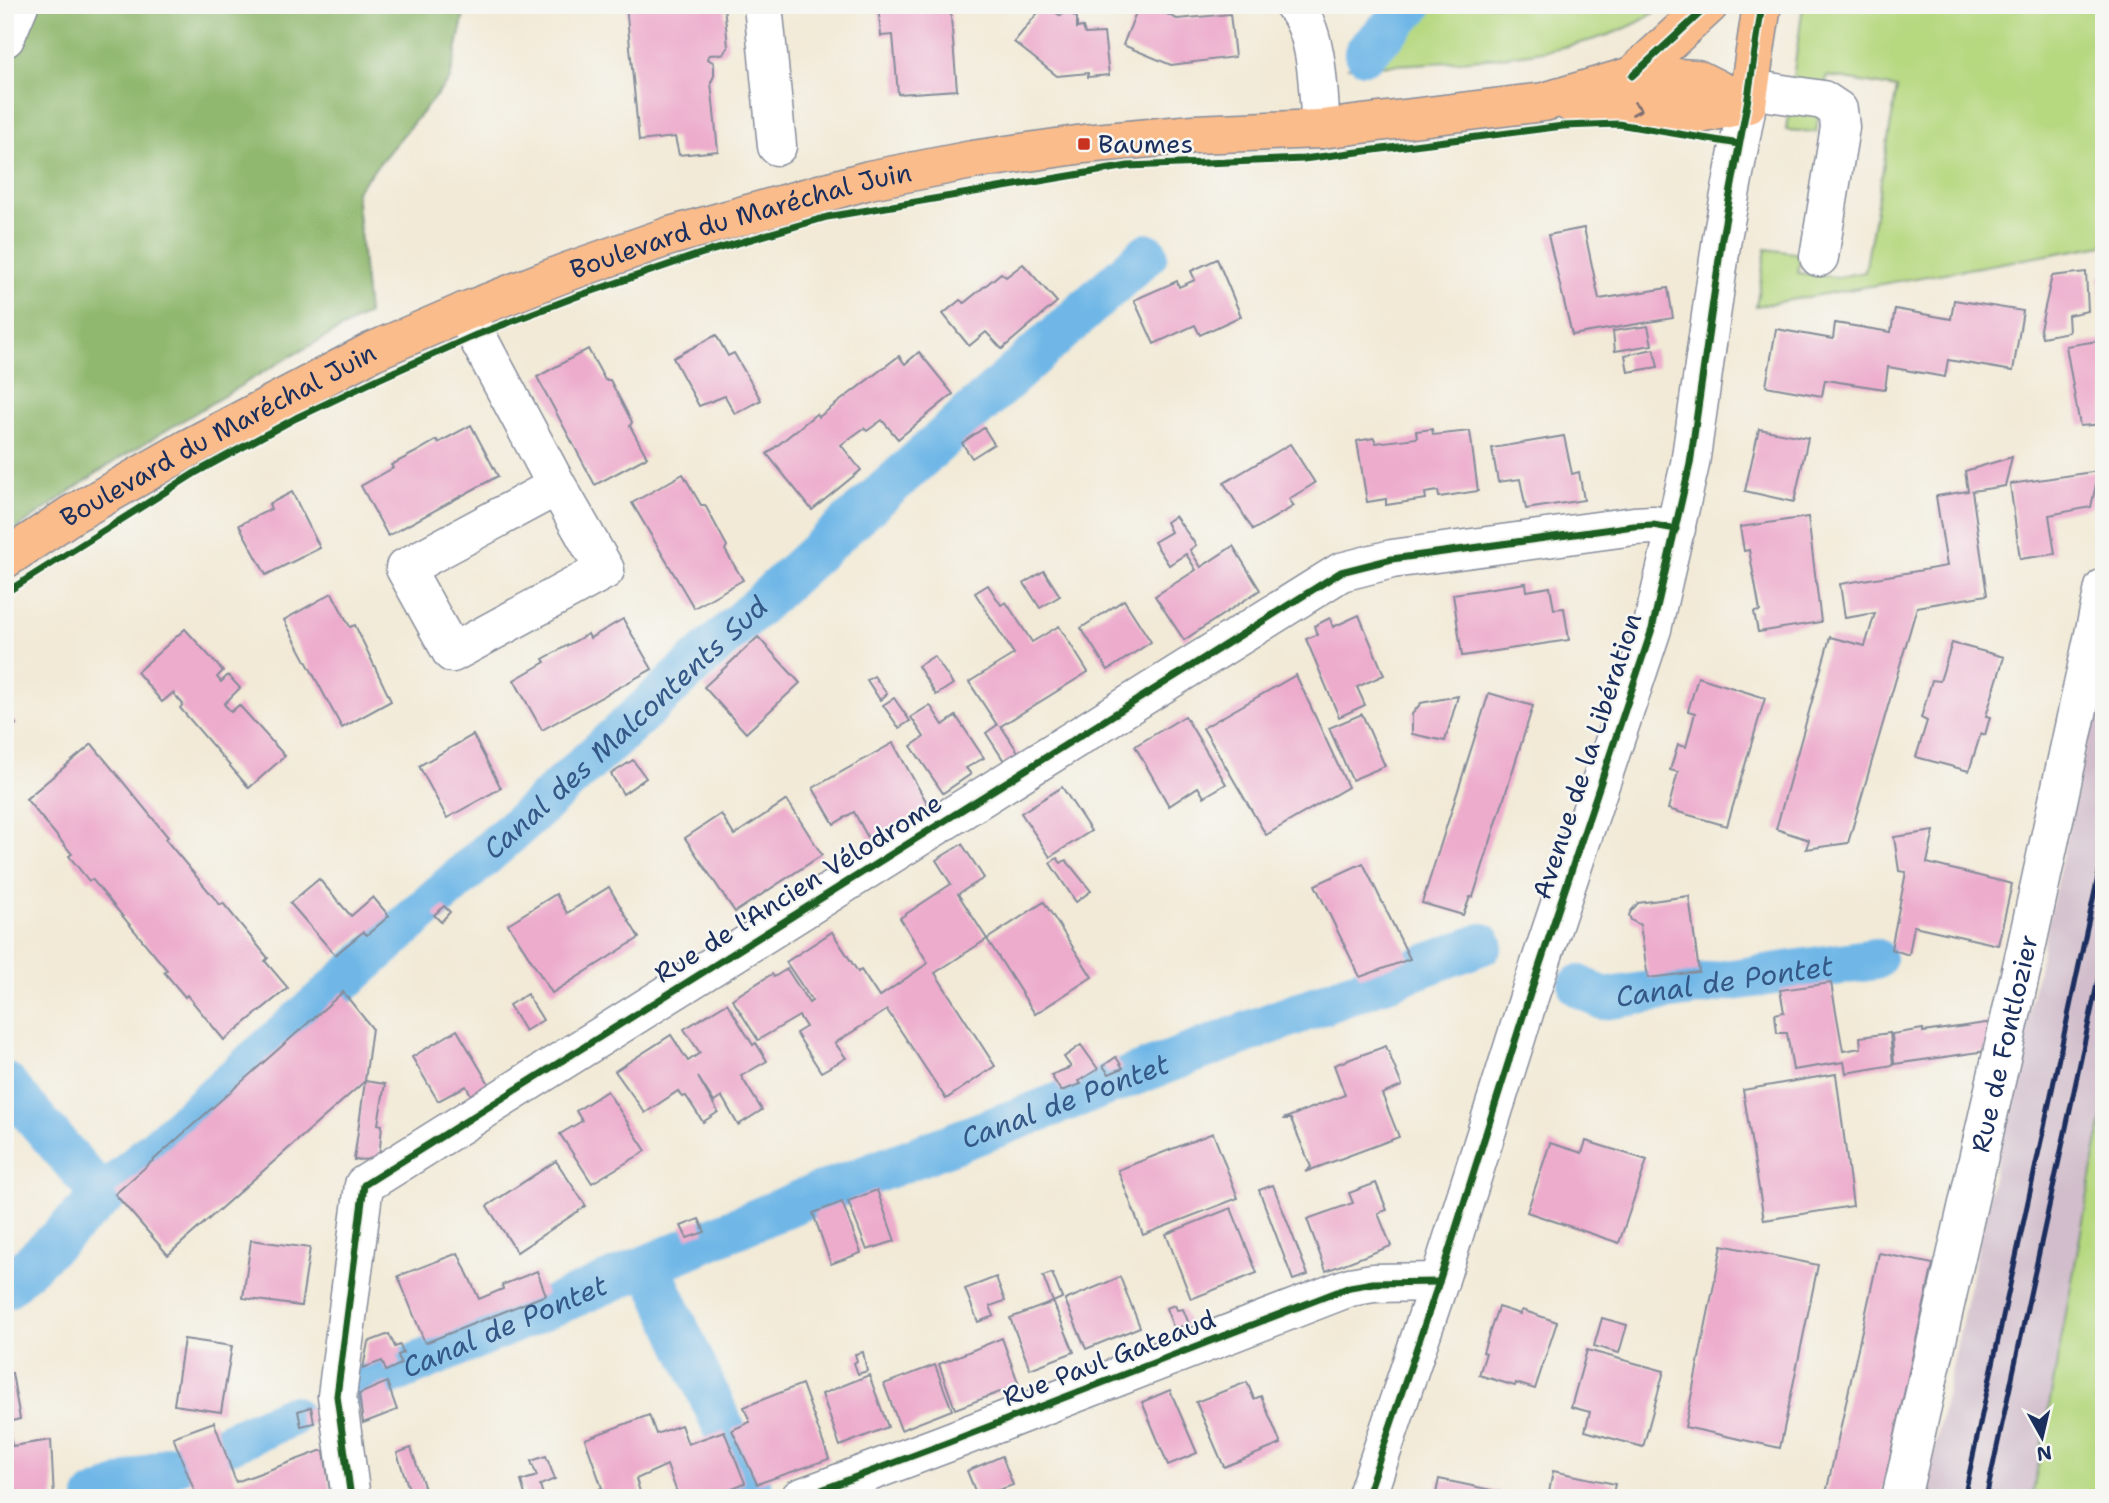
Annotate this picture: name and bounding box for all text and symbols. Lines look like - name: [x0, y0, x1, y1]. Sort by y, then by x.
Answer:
- one-way arrow: [1631, 101, 1643, 116]
- place label: Baumes: [1098, 126, 1193, 161]
- marker: Baumes: [1076, 136, 1092, 152]
- street label: Boulevard du Maréchal Juin: [565, 154, 914, 287]
- street label: Boulevard du Maréchal Juin: [53, 334, 382, 534]
- water label: Canal des Malcontents Sud: [475, 587, 776, 867]
- street label: Avenue de la Libération: [1524, 608, 1649, 903]
- street label: Rue de l'Ancien Vélodrome: [647, 785, 948, 991]
- street label: Rue de Fontlozier: [1962, 931, 2046, 1156]
- water label: Canal de Pontet: [1613, 946, 1837, 1016]
- water label: Canal de Pontet: [956, 1044, 1175, 1157]
- water label: Canal de Pontet: [396, 1265, 614, 1386]
- street label: Rue Paul Gateaud: [997, 1301, 1220, 1414]
- north arrow: [2008, 1402, 2078, 1472]
- text: N: [2035, 1440, 2053, 1467]

